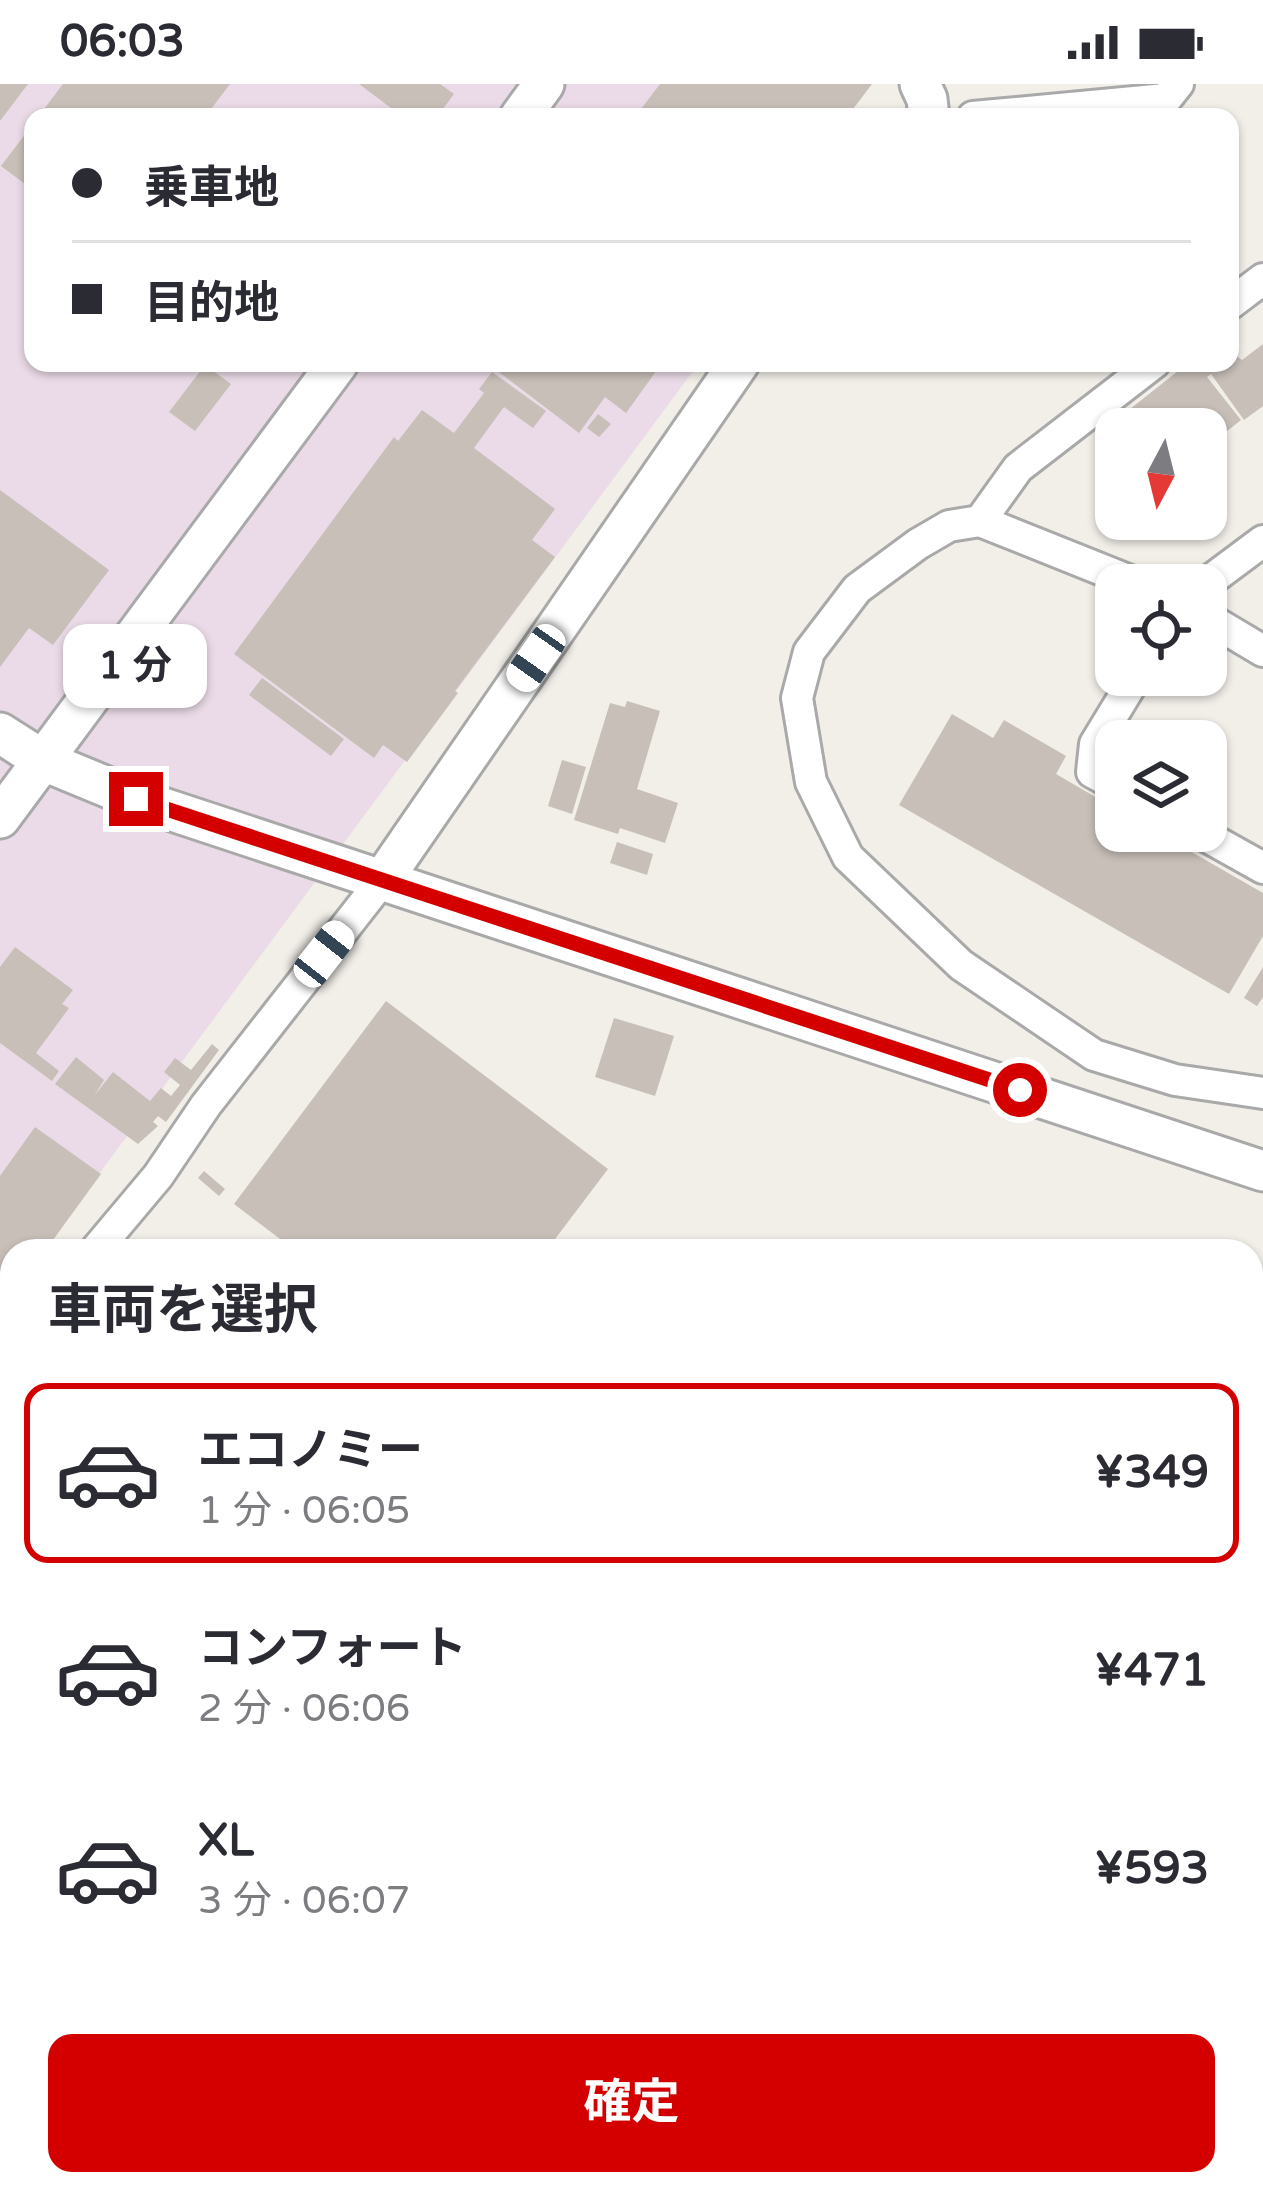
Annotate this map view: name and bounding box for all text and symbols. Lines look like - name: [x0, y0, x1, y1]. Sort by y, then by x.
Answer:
- text: 06:03: [60, 15, 185, 69]
- text: 乗車地: [144, 162, 279, 216]
- text: 目的地: [144, 277, 279, 331]
- north arrow: [1095, 408, 1227, 540]
- map controls: [1095, 408, 1227, 852]
- button: locate: [1095, 564, 1227, 696]
- car: [501, 618, 571, 698]
- callout: 1 分: [64, 625, 208, 709]
- text: 1 分: [98, 642, 172, 689]
- button: layers: [1095, 720, 1227, 852]
- route end: [109, 772, 163, 826]
- car: [288, 915, 360, 993]
- route start: [993, 1063, 1047, 1117]
- text: 車両を選択: [48, 1278, 318, 1343]
- icon: car: [54, 1419, 162, 1527]
- text: エコノミー: [198, 1424, 423, 1478]
- text: ¥349: [1095, 1446, 1209, 1500]
- text: 1 分 · 06:05: [198, 1487, 410, 1534]
- icon: car: [54, 1617, 162, 1725]
- text: コンフォート: [198, 1622, 467, 1676]
- text: ¥471: [1095, 1644, 1209, 1698]
- text: 2 分 · 06:06: [198, 1685, 410, 1732]
- text: XL: [198, 1814, 254, 1868]
- icon: car: [54, 1815, 162, 1923]
- text: ¥593: [1095, 1842, 1209, 1896]
- text: 3 分 · 06:07: [198, 1877, 410, 1924]
- button: 確定: [48, 2034, 1215, 2172]

